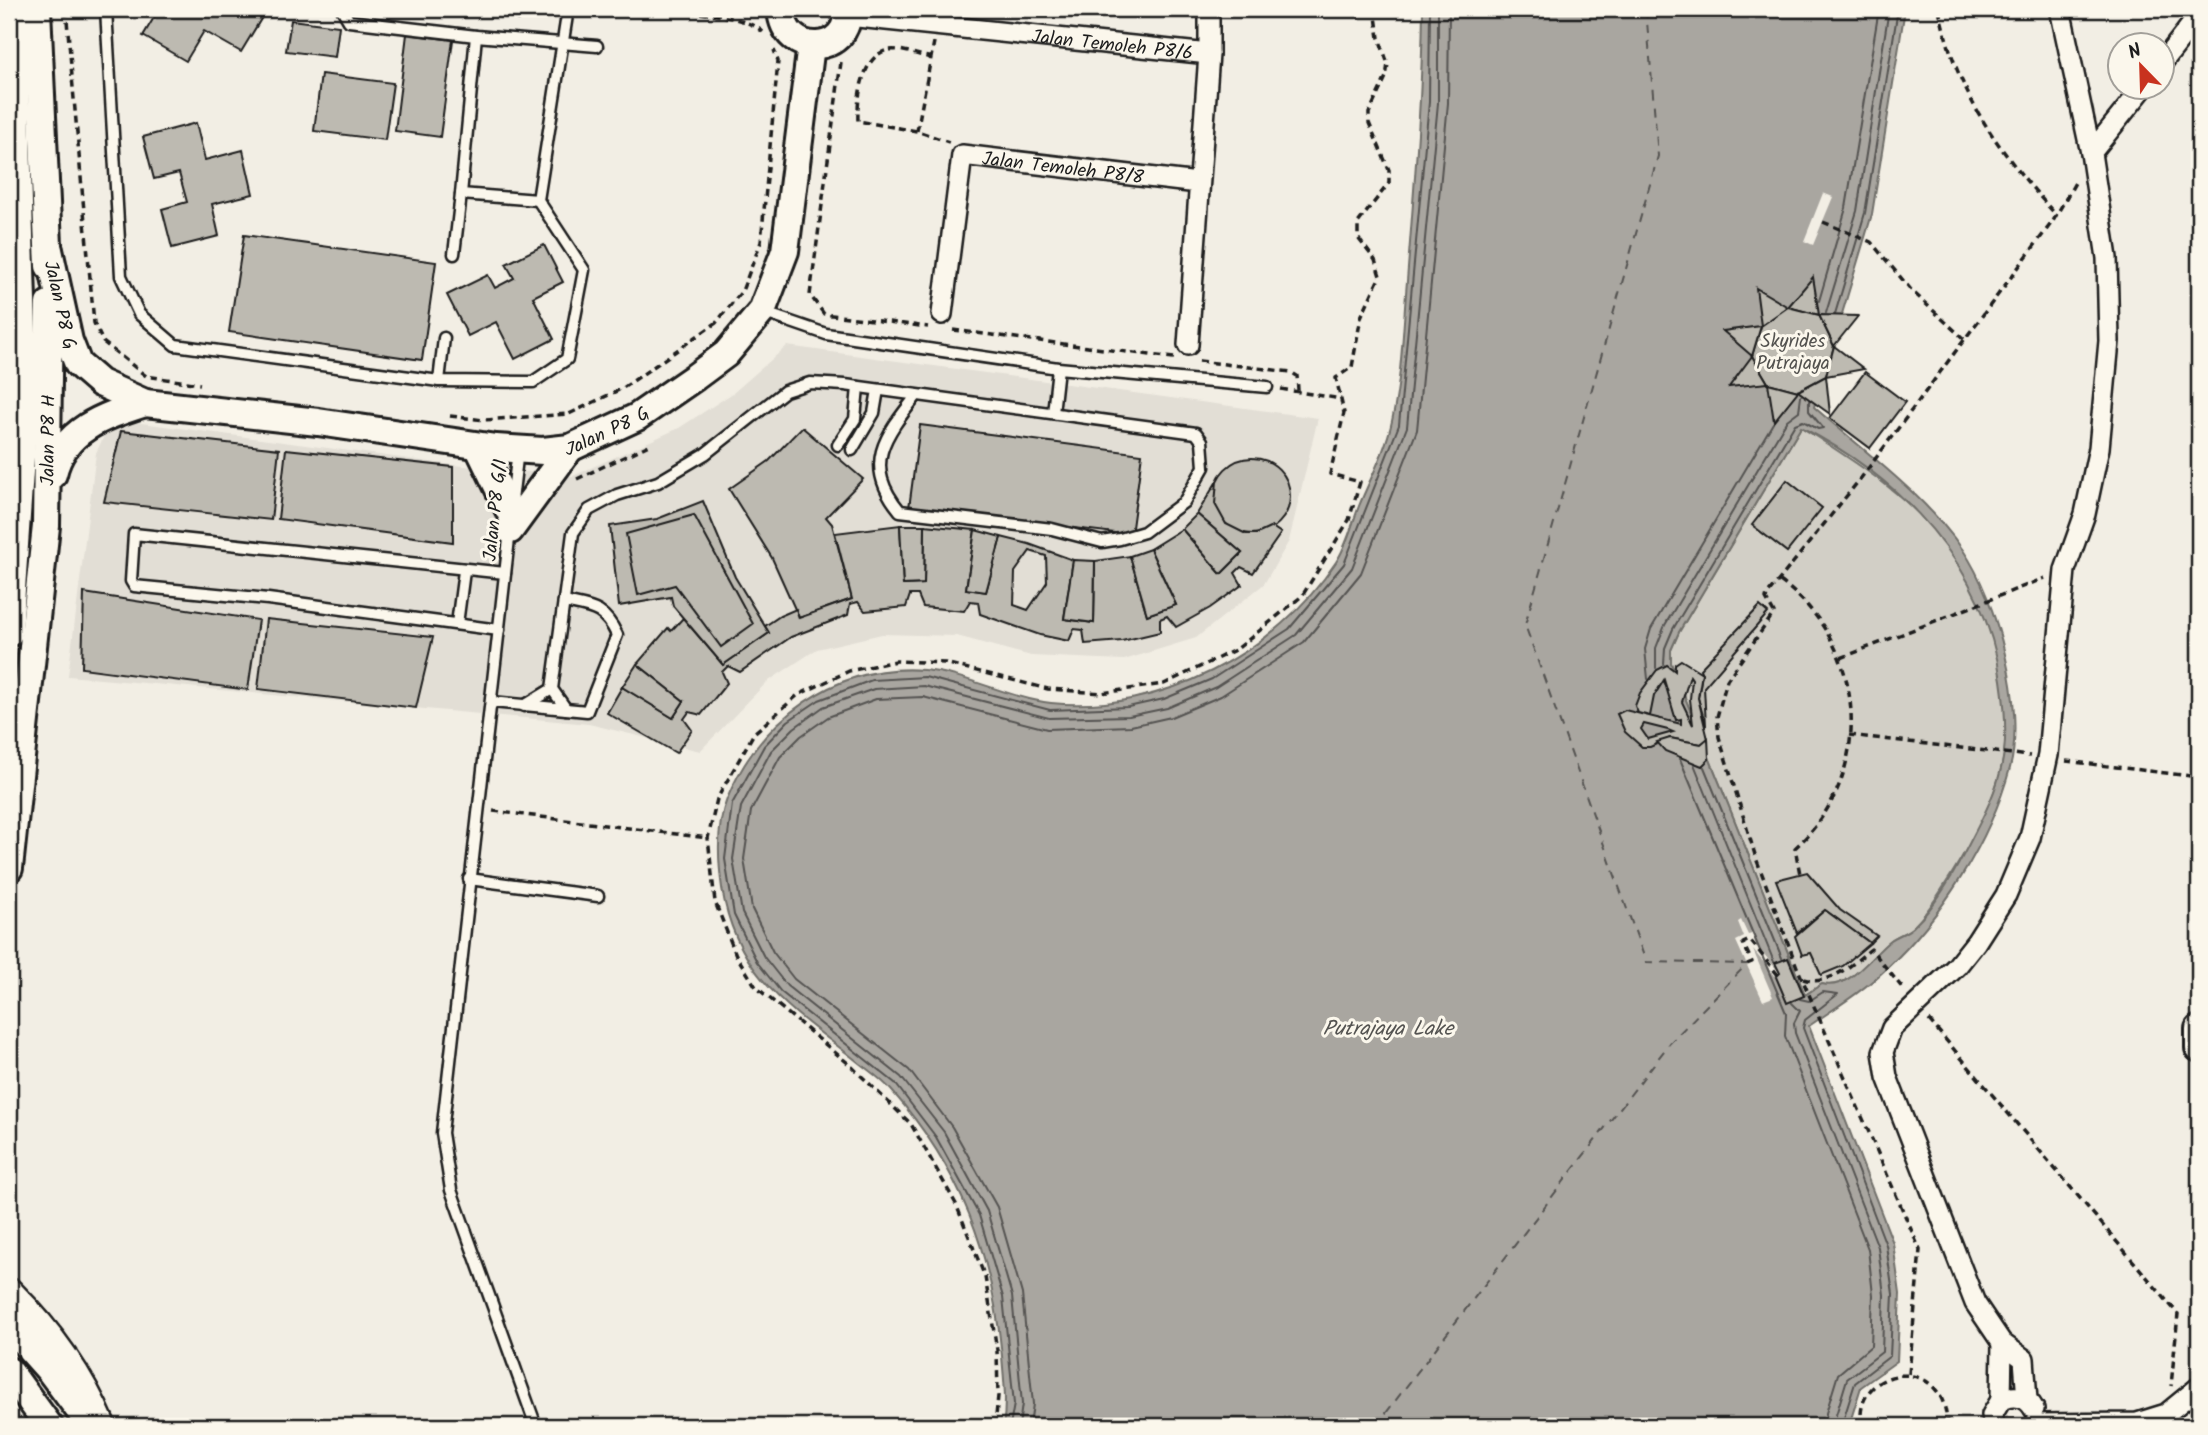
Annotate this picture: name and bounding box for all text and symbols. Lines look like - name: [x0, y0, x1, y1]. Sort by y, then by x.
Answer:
- street label: Jalan Temoleh P8/6: [1030, 22, 1194, 69]
- north arrow: [2106, 32, 2176, 102]
- text: N: [2124, 36, 2147, 68]
- street label: Jalan Temoleh P8/8: [980, 144, 1146, 194]
- street label: Jalan P8 G: [35, 258, 84, 355]
- park label: Skyrides Putrajaya: [1756, 327, 1830, 379]
- street label: Jalan P8 H: [34, 394, 65, 486]
- street label: Jalan P8 G: [564, 400, 656, 465]
- street label: Jalan P8 G/1: [476, 457, 516, 563]
- water label: Putrajaya Lake: [1323, 1013, 1456, 1046]

